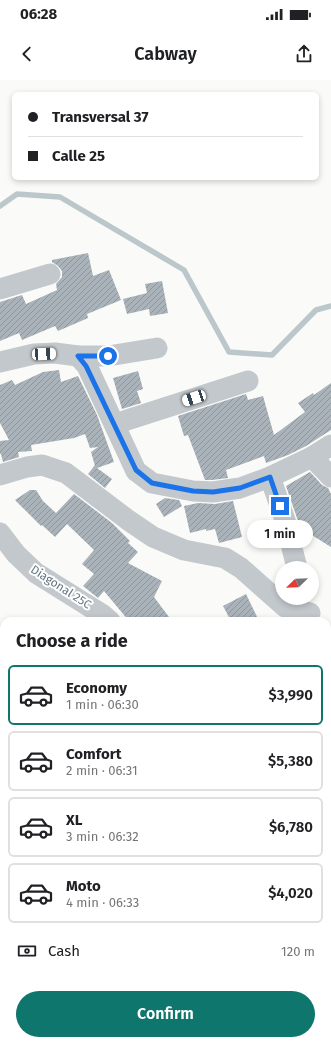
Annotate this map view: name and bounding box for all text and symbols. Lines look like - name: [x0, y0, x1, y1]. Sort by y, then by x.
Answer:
- text: 06:28: [20, 5, 57, 23]
- icon: back: [16, 43, 38, 65]
- text: Cabway: [134, 43, 197, 65]
- icon: share: [293, 43, 315, 65]
- text: Transversal 37: [52, 108, 149, 126]
- text: Calle 25: [52, 147, 105, 165]
- car: [32, 347, 56, 361]
- route start: [99, 347, 117, 365]
- car: [181, 389, 207, 407]
- route end: [271, 497, 289, 515]
- callout: 1 min: [247, 520, 313, 548]
- text: 1 min: [264, 526, 296, 541]
- north arrow: [275, 561, 319, 605]
- map controls: [275, 561, 319, 605]
- street label: Diagonal 25C: [28, 562, 94, 612]
- text: Choose a ride: [16, 630, 128, 652]
- icon: car: [18, 677, 54, 713]
- text: Economy: [66, 679, 127, 697]
- text: $3,990: [269, 686, 313, 704]
- text: 1 min · 06:30: [66, 697, 139, 712]
- icon: car: [18, 743, 54, 779]
- text: Comfort: [66, 745, 122, 763]
- text: $5,380: [268, 752, 313, 770]
- text: 2 min · 06:31: [66, 763, 138, 778]
- icon: car: [18, 809, 54, 845]
- text: XL: [66, 811, 82, 829]
- text: $6,780: [269, 818, 313, 836]
- text: 3 min · 06:32: [66, 829, 139, 844]
- icon: car: [18, 875, 54, 911]
- text: Moto: [66, 877, 101, 895]
- text: $4,020: [268, 884, 313, 902]
- text: 4 min · 06:33: [66, 895, 139, 910]
- icon: cash: [16, 940, 38, 962]
- text: Cash: [48, 942, 80, 960]
- text: 120 m: [281, 944, 315, 959]
- button: Confirm: [16, 991, 315, 1037]

